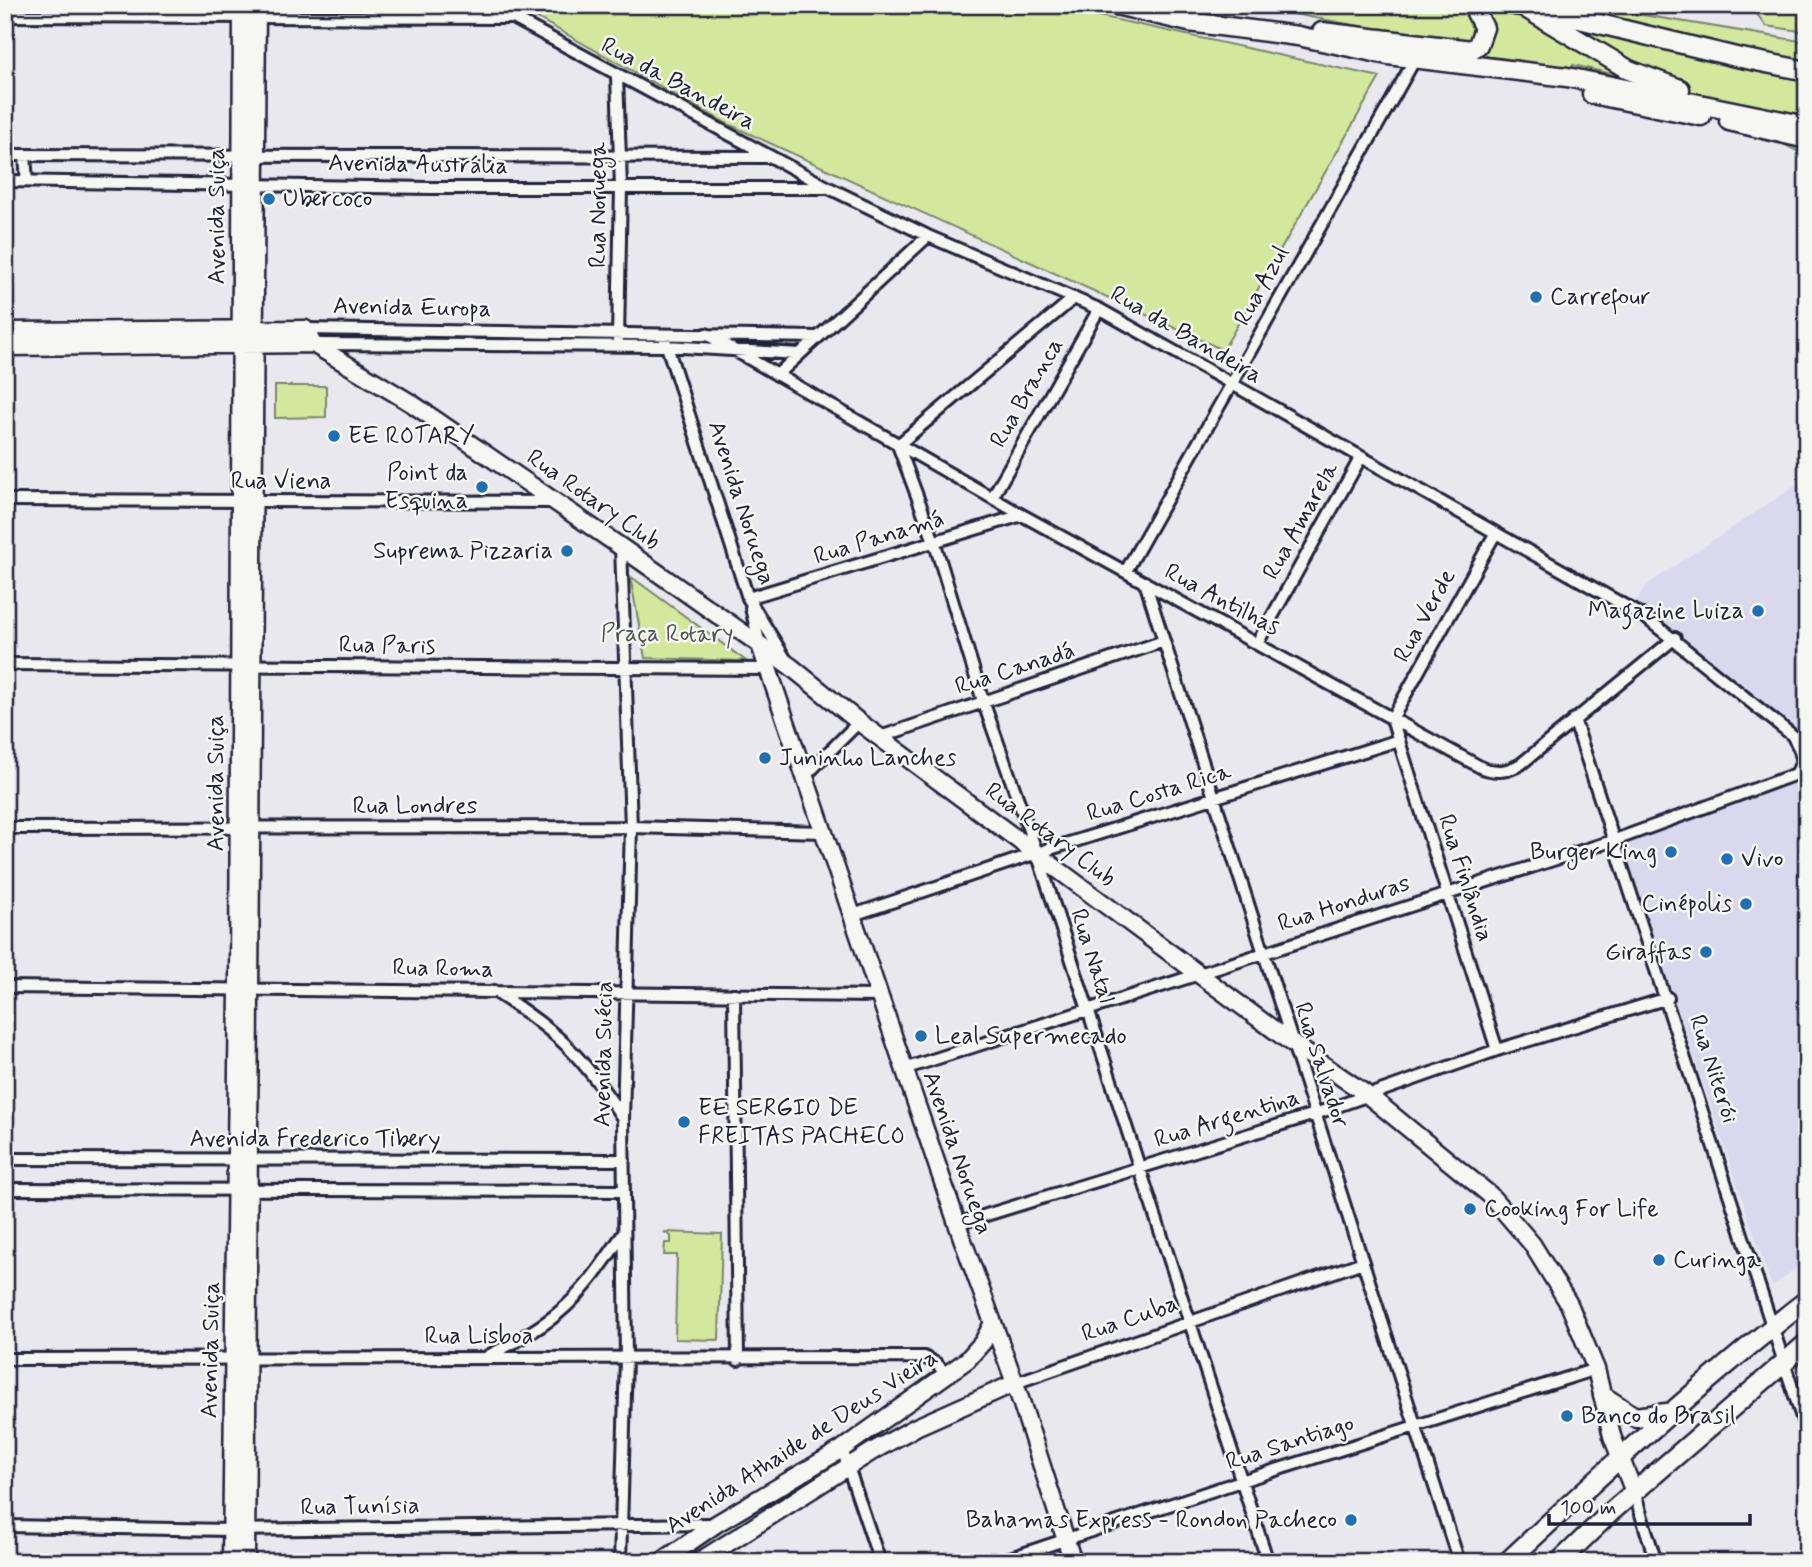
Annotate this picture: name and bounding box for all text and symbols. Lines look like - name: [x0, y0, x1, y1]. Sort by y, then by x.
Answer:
- street label: Rua da Bandeira: [595, 30, 761, 138]
- street label: Rua Noruega: [583, 141, 616, 268]
- street label: Avenida Suiça: [202, 147, 233, 285]
- street label: Avenida Austrália: [328, 148, 508, 182]
- place label: Ubercoco: [283, 184, 372, 215]
- marker: Ubercoco: [261, 191, 277, 207]
- street label: Rua Azul: [1227, 240, 1297, 332]
- street label: Rua da Bandeira: [1104, 279, 1268, 391]
- place label: Carrefour: [1550, 282, 1651, 315]
- marker: Carrefour: [1528, 289, 1544, 305]
- street label: Avenida Europa: [333, 291, 491, 325]
- street label: Rua Branca: [983, 332, 1071, 454]
- street label: Avenida Noruega: [698, 417, 782, 590]
- place label: EE ROTARY: [348, 421, 475, 452]
- marker: EE ROTARY: [326, 428, 342, 444]
- street label: Rua Rotary Club: [520, 442, 666, 558]
- street label: Rua Amarela: [1256, 456, 1346, 585]
- place label: Point da Esquina: [385, 458, 468, 517]
- street label: Rua Viena: [231, 466, 331, 497]
- marker: Point da Esquina: [474, 479, 490, 495]
- street label: Rua Panamá: [810, 503, 948, 573]
- place label: Suprema Pizzaria: [373, 536, 553, 567]
- marker: Suprema Pizzaria: [559, 543, 575, 559]
- street label: Rua Antilhas: [1159, 557, 1285, 643]
- street label: Rua Verde: [1387, 564, 1463, 668]
- place label: Magazine Luiza: [1588, 596, 1744, 630]
- marker: Magazine Luiza: [1750, 603, 1766, 619]
- park label: Praça Rotary: [601, 619, 733, 650]
- street label: Rua Paris: [338, 630, 436, 662]
- street label: Rua Canadá: [951, 635, 1079, 703]
- street label: Avenida Suiça: [201, 714, 232, 852]
- place label: Juninho Lanches: [779, 743, 957, 774]
- marker: Juninho Lanches: [757, 750, 773, 766]
- street label: Rua Costa Rica: [1083, 756, 1235, 830]
- street label: Rua Rotary Club: [978, 776, 1122, 894]
- street label: Rua Londres: [352, 791, 478, 822]
- street label: Rua Finlândia: [1430, 810, 1500, 946]
- place label: Burger King: [1530, 837, 1657, 870]
- marker: Burger King: [1663, 844, 1679, 860]
- place label: Vivo: [1741, 844, 1783, 875]
- marker: Vivo: [1719, 851, 1735, 867]
- street label: Rua Honduras: [1274, 868, 1414, 940]
- place label: Cinépolis: [1642, 889, 1732, 920]
- marker: Cinépolis: [1738, 896, 1754, 912]
- street label: Rua Natal: [1062, 905, 1122, 1007]
- place label: Giraffas: [1605, 937, 1692, 968]
- marker: Giraffas: [1698, 944, 1714, 960]
- street label: Rua Roma: [392, 953, 494, 985]
- street label: Avenida Suécia: [587, 981, 621, 1127]
- street label: Rua Salvador: [1286, 999, 1356, 1132]
- street label: Rua Niterói: [1681, 1011, 1745, 1127]
- place label: Leal Supermecado: [935, 1021, 1127, 1052]
- marker: Leal Supermecado: [913, 1028, 929, 1044]
- street label: Avenida Noruega: [913, 1067, 999, 1239]
- street label: Rua Argentina: [1151, 1082, 1304, 1159]
- place label: EE SERGIO DE FREITAS PACHECO: [698, 1093, 905, 1152]
- marker: EE SERGIO DE FREITAS PACHECO: [676, 1114, 692, 1130]
- street label: Avenida Frederico Tibery: [189, 1124, 441, 1155]
- place label: Cooking For Life: [1484, 1194, 1658, 1225]
- marker: Cooking For Life: [1462, 1201, 1478, 1217]
- place label: Curinga: [1673, 1245, 1761, 1276]
- marker: Curinga: [1651, 1252, 1667, 1268]
- street label: Avenida Suiça: [194, 1281, 228, 1419]
- street label: Rua Cuba: [1078, 1288, 1182, 1350]
- street label: Rua Lisboa: [425, 1321, 533, 1352]
- street label: Avenida Athaide de Deus Vieira: [660, 1342, 944, 1542]
- place label: Banco do Brasil: [1581, 1401, 1736, 1432]
- street label: Rua Santiago: [1222, 1408, 1358, 1478]
- marker: Banco do Brasil: [1559, 1408, 1575, 1424]
- scale bar: [1549, 1483, 1751, 1527]
- street label: Rua Tunísia: [300, 1490, 420, 1524]
- text: 100 m: [1560, 1494, 1616, 1522]
- place label: Bahamas Express - Rondon Pacheco: [966, 1505, 1337, 1536]
- marker: Bahamas Express - Rondon Pacheco: [1343, 1512, 1359, 1528]

